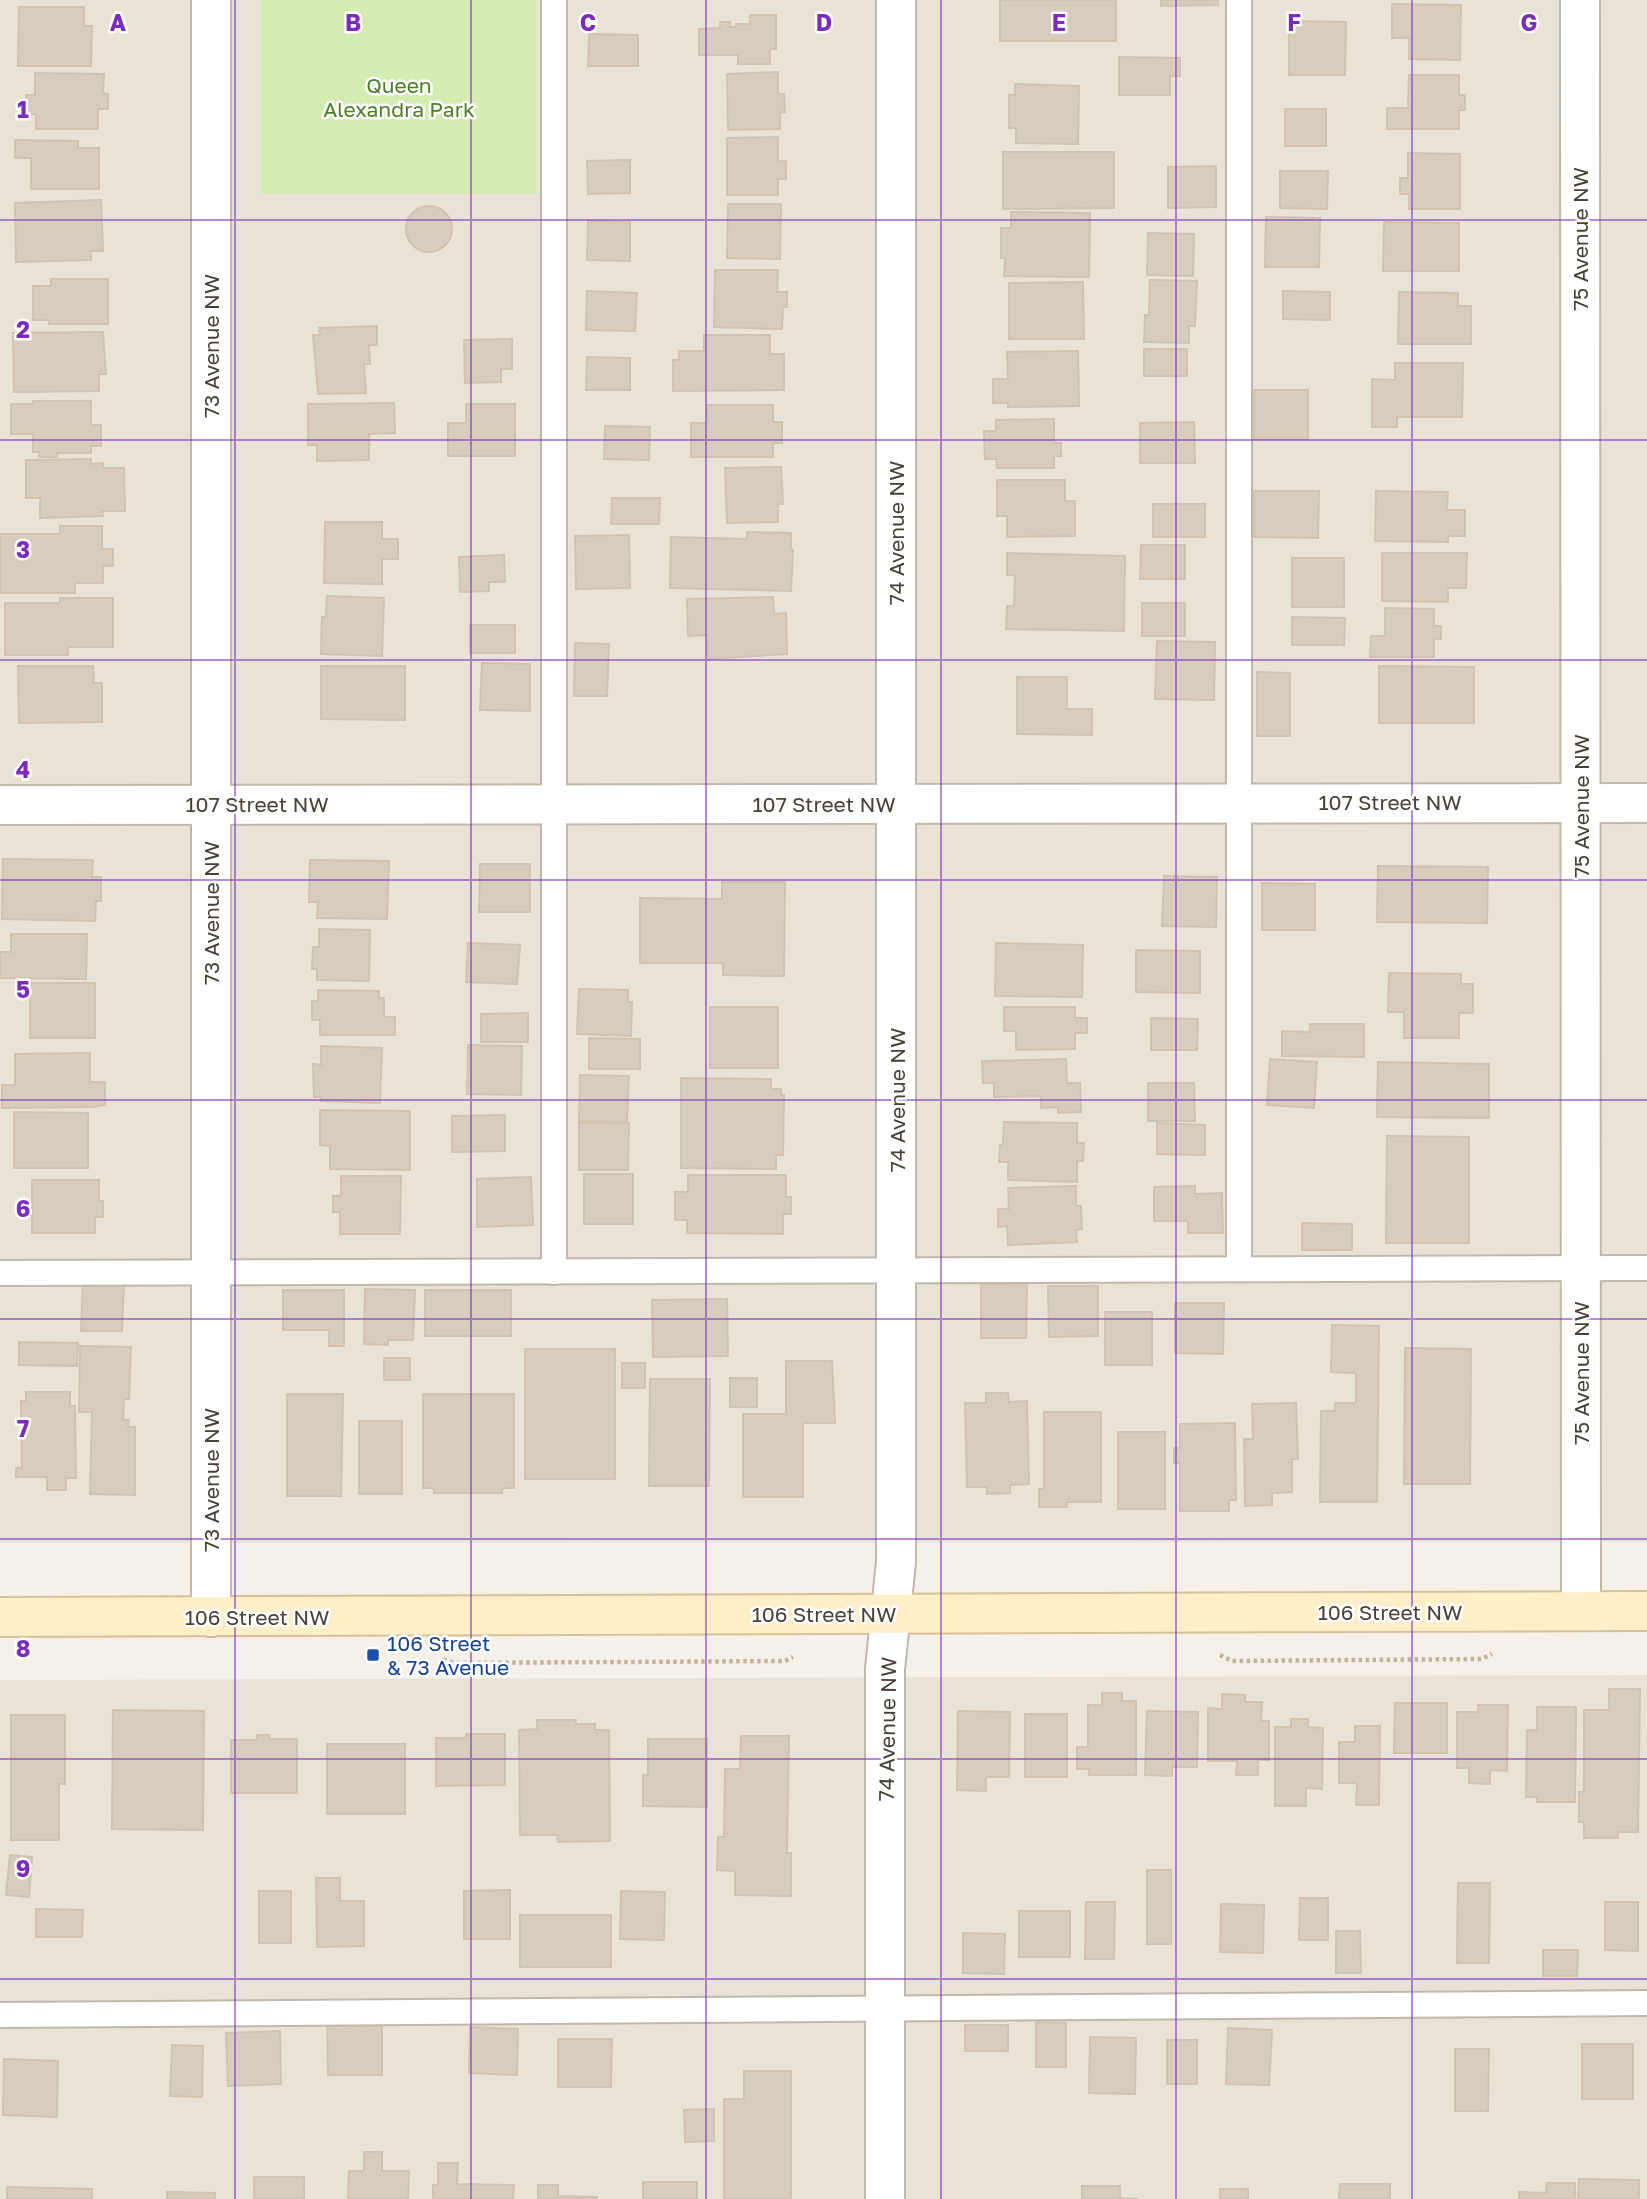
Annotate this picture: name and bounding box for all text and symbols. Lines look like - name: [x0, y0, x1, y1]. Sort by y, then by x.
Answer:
- text: A: [110, 8, 127, 36]
- text: B: [345, 8, 361, 36]
- text: C: [580, 8, 596, 36]
- text: D: [816, 8, 832, 36]
- text: E: [1052, 8, 1066, 36]
- text: F: [1287, 8, 1301, 36]
- text: G: [1521, 8, 1537, 36]
- park label: Queen Alexandra Park: [323, 72, 475, 122]
- text: 1: [17, 95, 29, 123]
- street label: 75 Avenue NW: [1567, 167, 1593, 311]
- street label: 73 Avenue NW: [198, 274, 224, 418]
- text: 2: [16, 315, 30, 343]
- street label: 74 Avenue NW: [883, 461, 909, 605]
- text: 3: [16, 535, 30, 563]
- street label: 75 Avenue NW: [1568, 734, 1594, 878]
- text: 4: [16, 755, 30, 783]
- street label: 107 Street NW: [1318, 789, 1462, 815]
- street label: 107 Street NW: [185, 791, 329, 817]
- street label: 107 Street NW: [752, 791, 896, 817]
- street label: 73 Avenue NW: [198, 841, 224, 985]
- text: 5: [16, 975, 30, 1003]
- street label: 74 Avenue NW: [884, 1028, 910, 1172]
- text: 6: [16, 1194, 30, 1222]
- street label: 75 Avenue NW: [1568, 1301, 1594, 1445]
- street label: 73 Avenue NW: [198, 1408, 224, 1552]
- text: 7: [17, 1414, 29, 1442]
- street label: 106 Street NW: [1318, 1599, 1462, 1625]
- street label: 106 Street NW: [752, 1601, 896, 1627]
- street label: 106 Street NW: [185, 1604, 329, 1630]
- place label: 106 Street & 73 Avenue: [387, 1630, 509, 1680]
- text: 8: [16, 1634, 30, 1662]
- marker: 106 Street & 73 Avenue: [365, 1647, 381, 1663]
- street label: 74 Avenue NW: [873, 1656, 901, 1802]
- text: 9: [16, 1854, 30, 1882]

